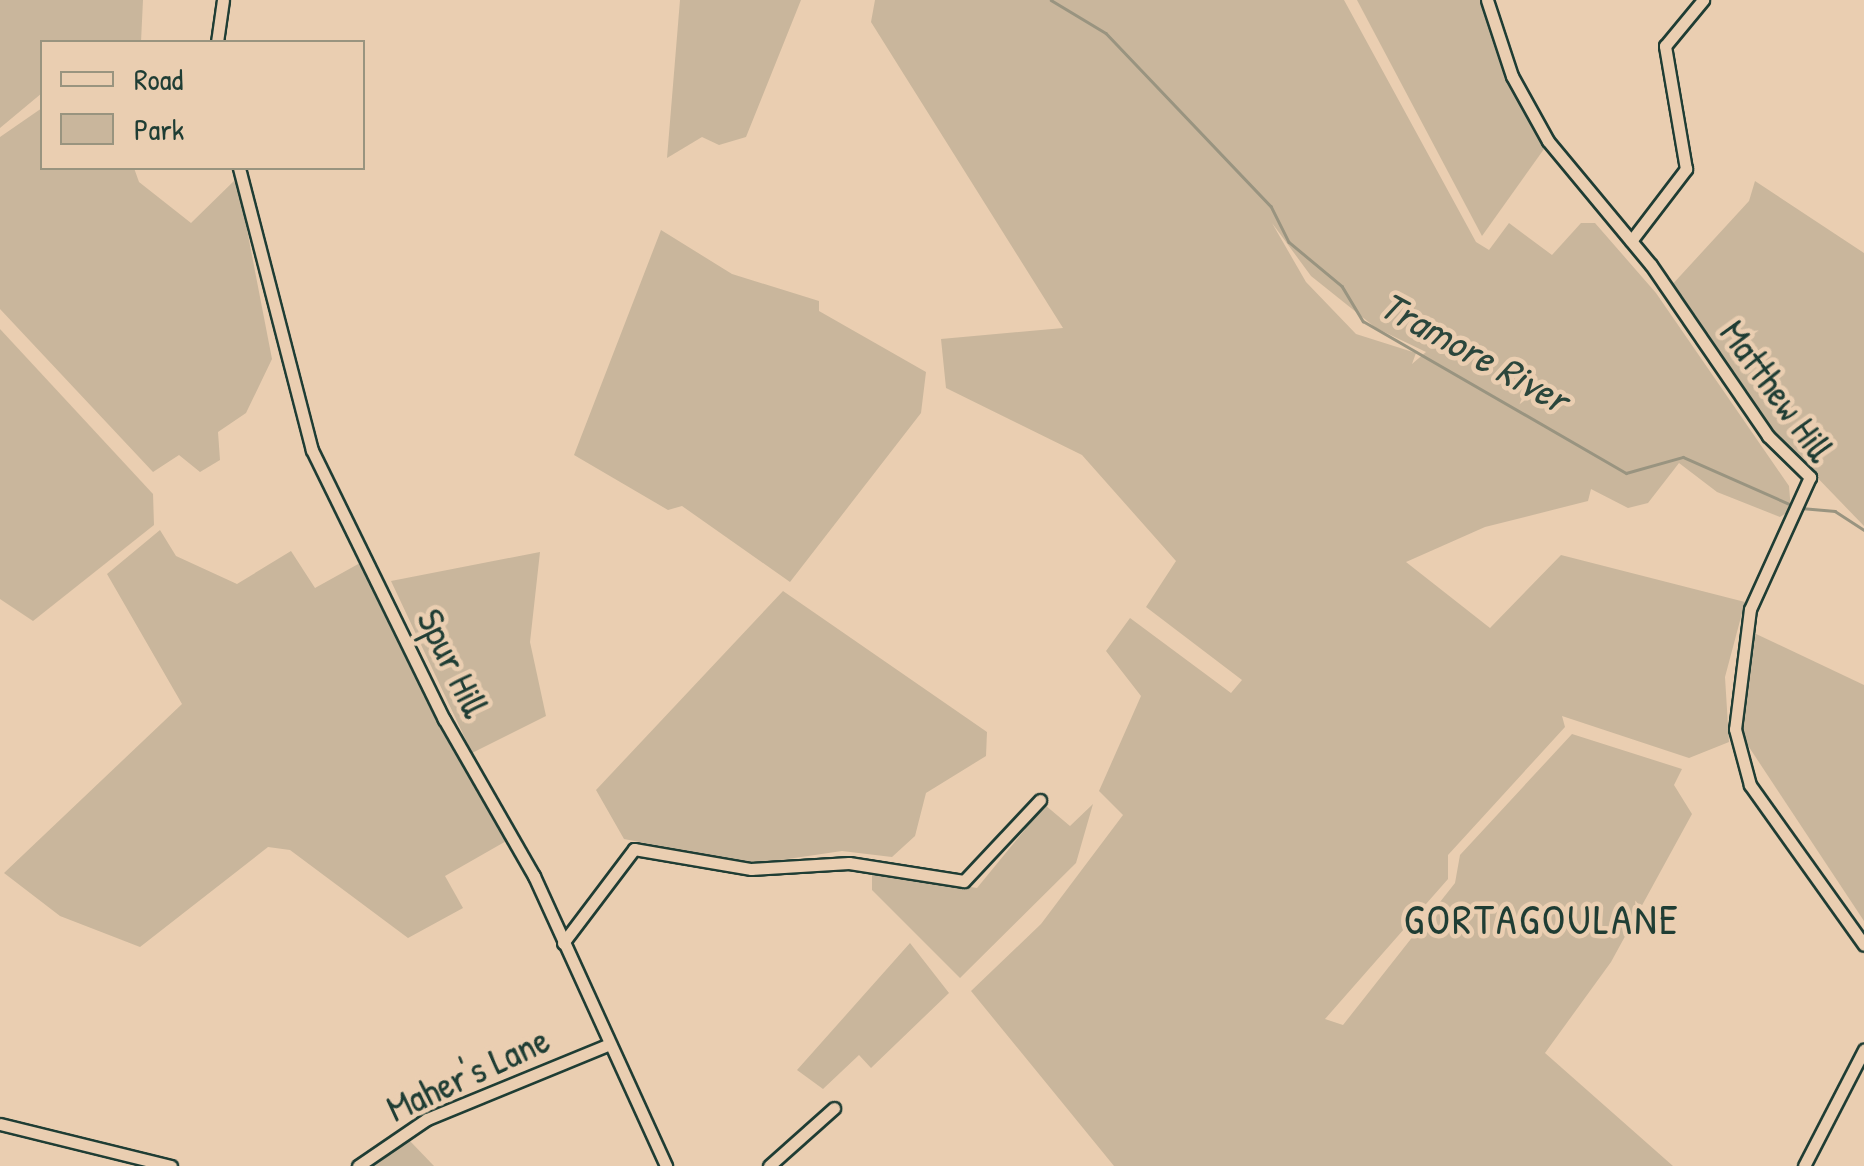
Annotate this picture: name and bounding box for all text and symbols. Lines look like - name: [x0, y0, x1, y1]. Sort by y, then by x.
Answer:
- legend: [40, 40, 365, 170]
- text: Road: [134, 59, 183, 99]
- text: Park: [134, 109, 184, 149]
- water label: Tramore River: [1372, 280, 1578, 422]
- street label: Matthew Hill: [1710, 311, 1844, 471]
- street label: Spur Hill: [407, 601, 499, 725]
- district label: GORTAGOULANE: [1404, 894, 1680, 944]
- street label: Maher's Lane: [379, 1017, 557, 1131]

